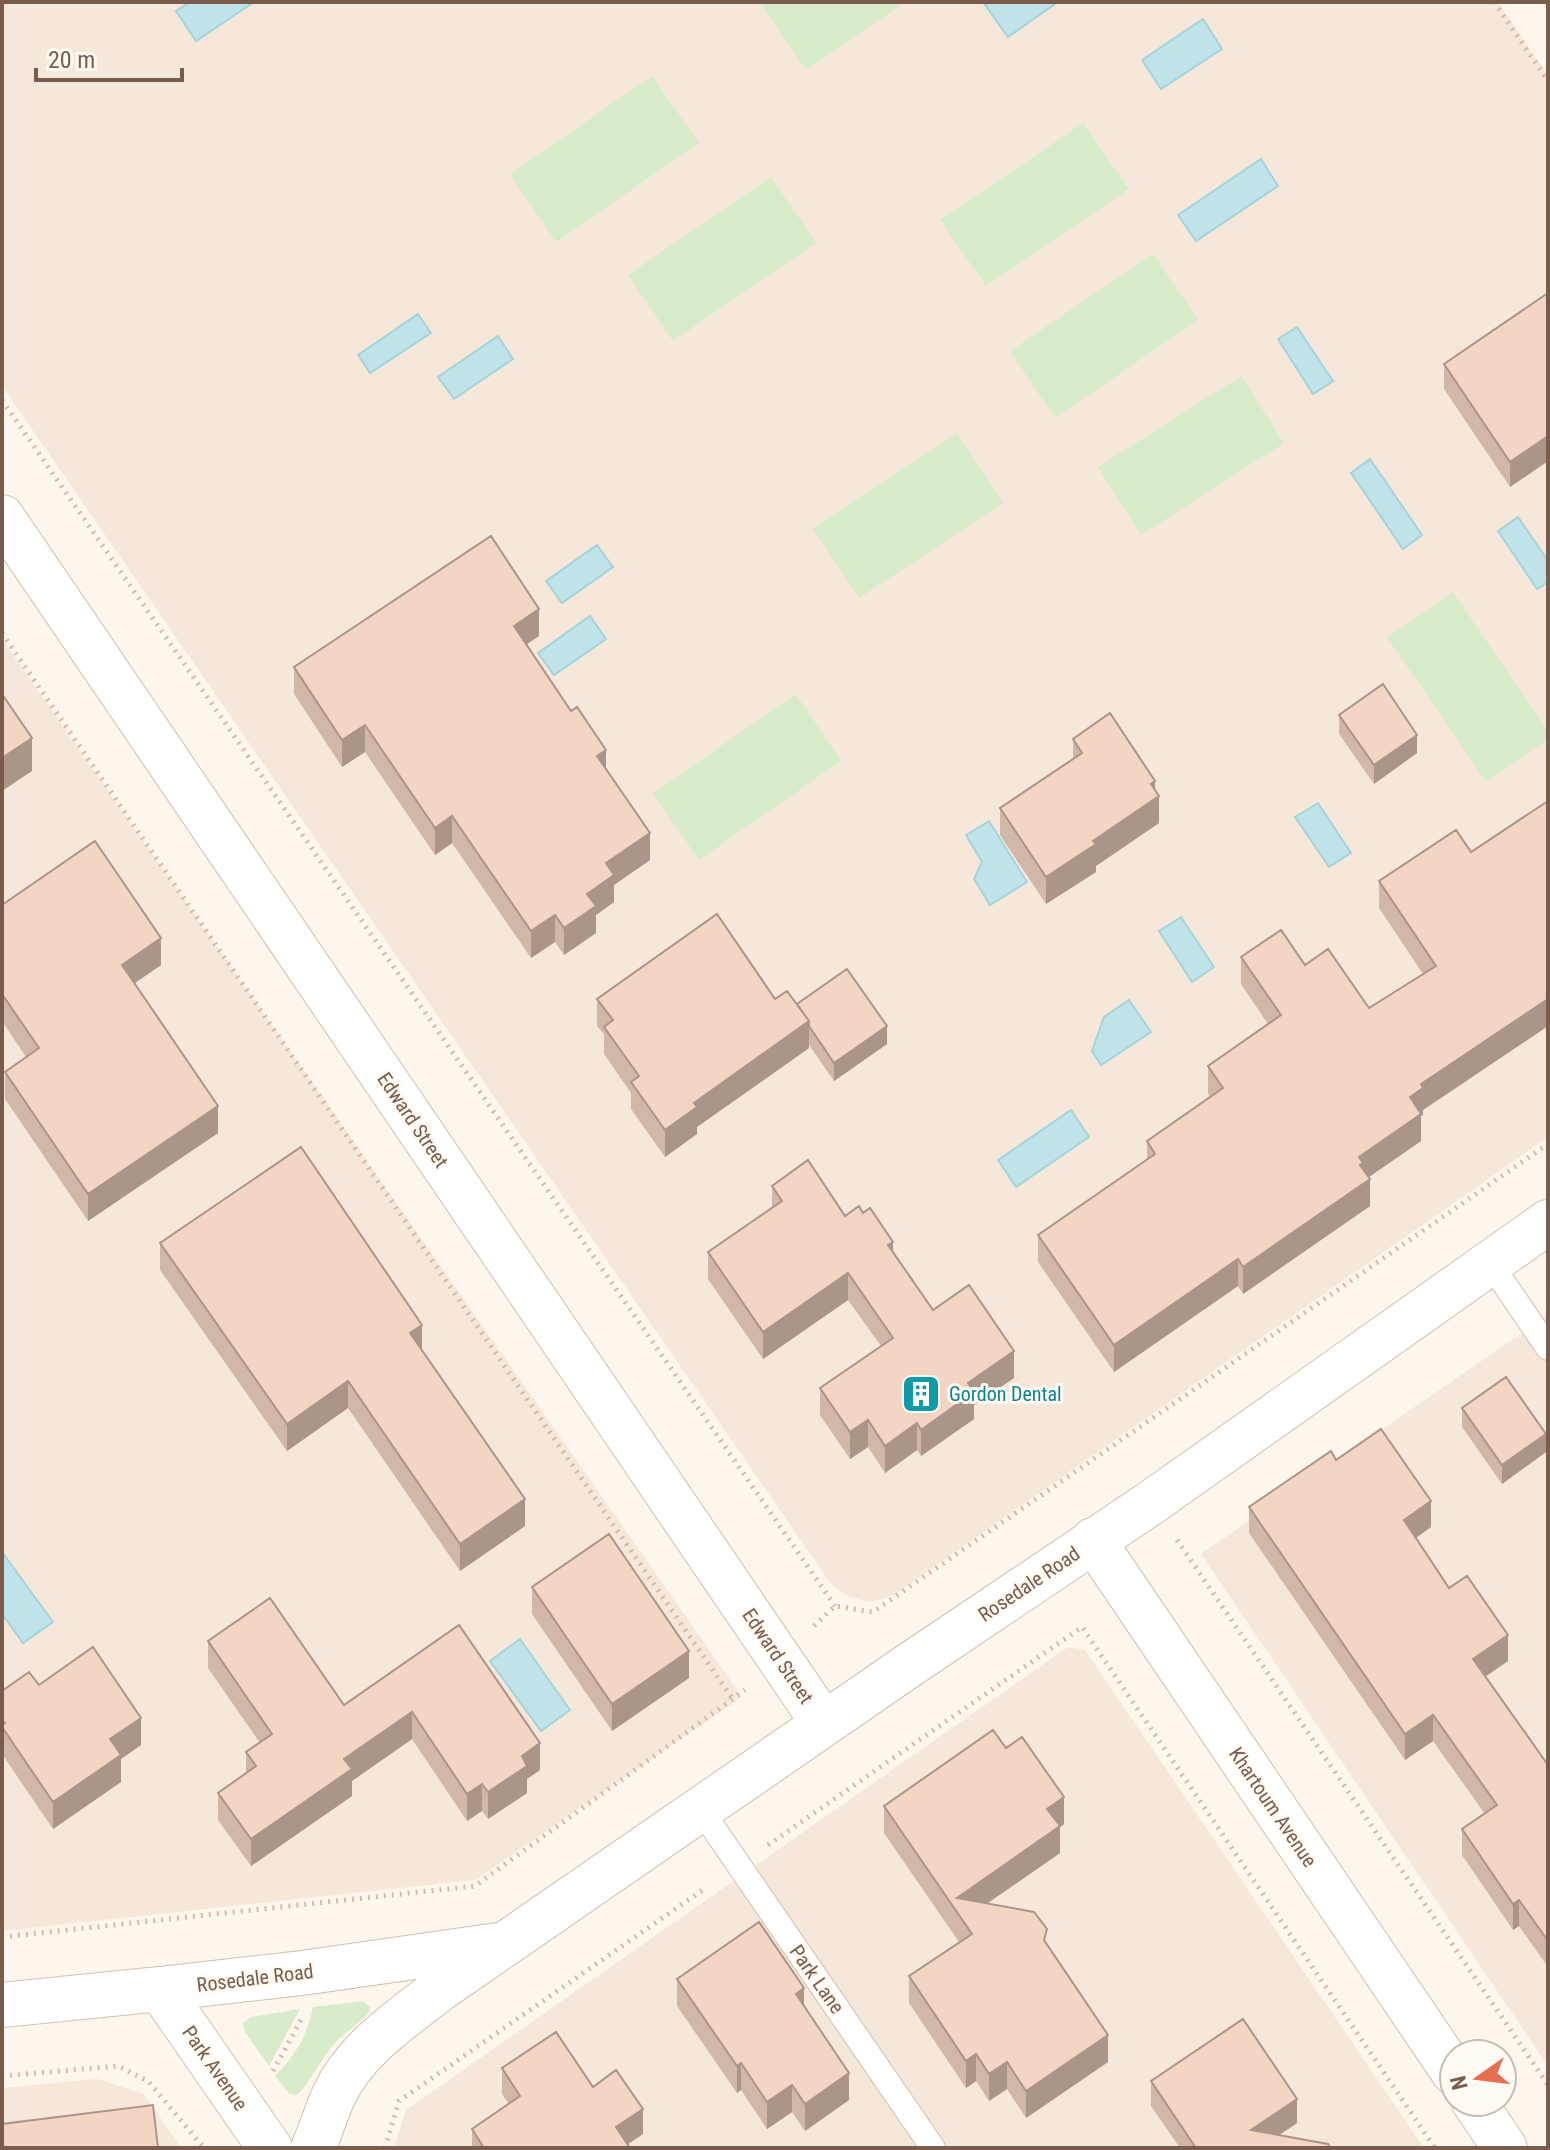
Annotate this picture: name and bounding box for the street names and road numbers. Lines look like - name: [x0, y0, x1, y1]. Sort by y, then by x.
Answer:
- street label: Edward Street: [372, 1068, 454, 1172]
- street label: Rosedale Road: [974, 1541, 1084, 1627]
- street label: Edward Street: [737, 1604, 819, 1708]
- street label: Khartoum Avenue: [1224, 1743, 1322, 1871]
- street label: Park Lane: [785, 1940, 849, 2018]
- street label: Rosedale Road: [195, 1959, 315, 1997]
- street label: Park Avenue: [177, 2021, 253, 2115]

